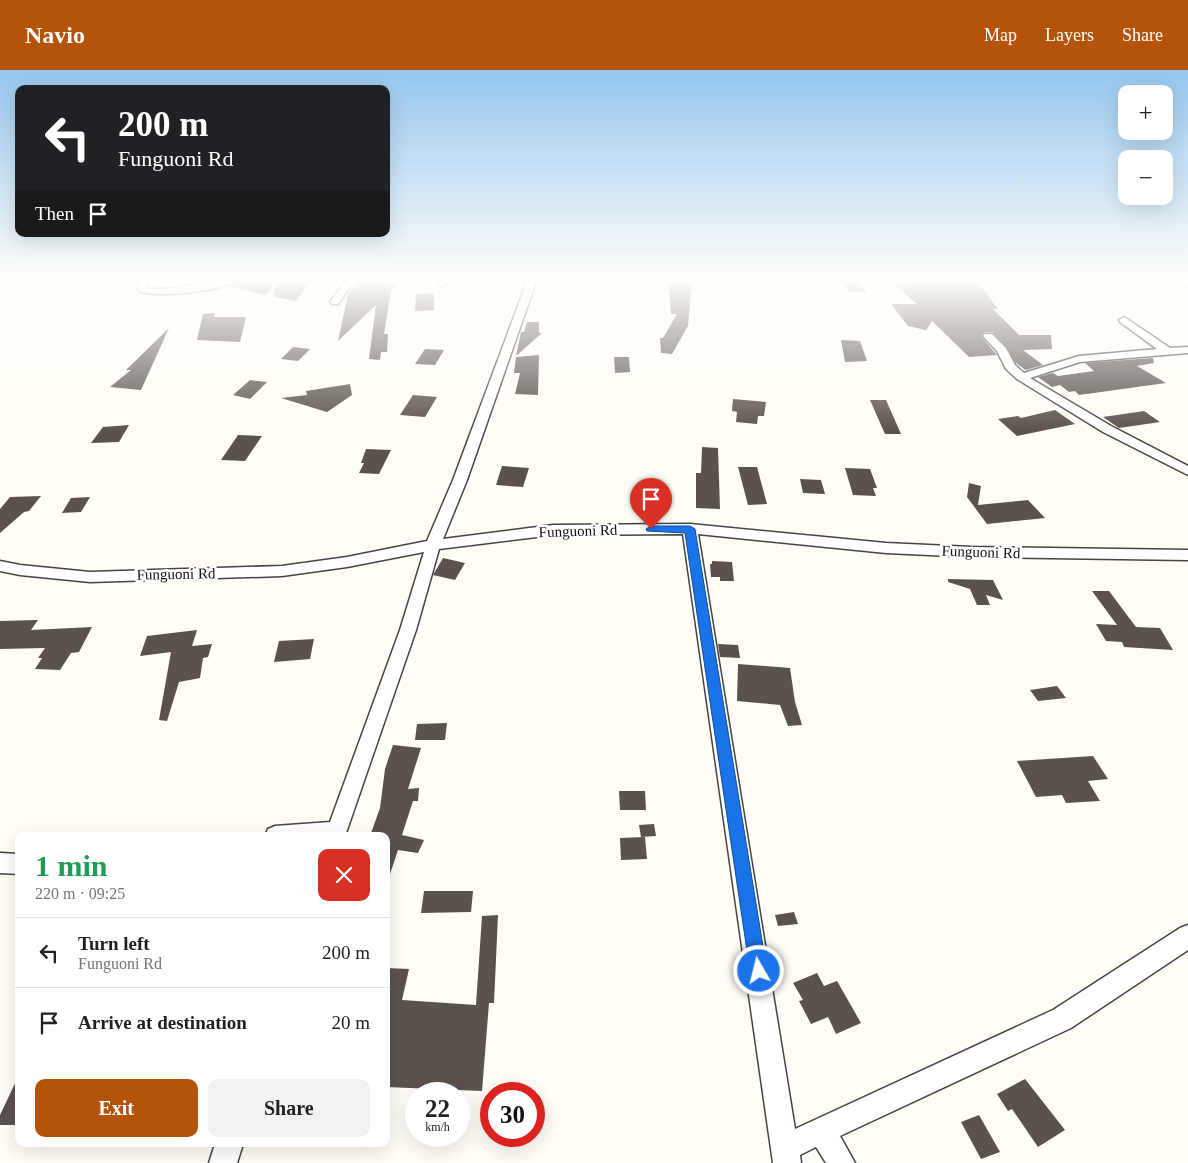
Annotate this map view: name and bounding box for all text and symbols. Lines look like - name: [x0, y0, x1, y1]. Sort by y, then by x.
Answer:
- text: Navio: [25, 22, 85, 48]
- text: Map: [984, 25, 1017, 45]
- text: Layers: [1045, 25, 1094, 45]
- text: Share: [1122, 25, 1163, 45]
- map controls: [1118, 85, 1173, 205]
- button: +: [1118, 85, 1173, 140]
- icon: left: [35, 105, 100, 170]
- text: 200 m: [118, 105, 208, 144]
- text: Funguoni Rd: [118, 146, 234, 171]
- button: −: [1118, 150, 1173, 205]
- icon: arrive: [84, 200, 112, 228]
- text: Then: [35, 203, 74, 224]
- pin: [630, 478, 672, 529]
- icon: arrive: [637, 485, 665, 513]
- street label: Funguoni Rd: [538, 522, 618, 540]
- street label: Funguoni Rd: [941, 543, 1021, 561]
- street label: Funguoni Rd: [136, 565, 216, 583]
- text: 1 min: [35, 849, 108, 882]
- button: close: [318, 849, 370, 901]
- text: 220 m · 09:25: [35, 885, 125, 902]
- text: Turn left: [78, 933, 150, 954]
- icon: left: [35, 939, 63, 967]
- text: 200 m: [322, 942, 370, 963]
- position arrow: [732, 944, 784, 996]
- text: Funguoni Rd: [78, 955, 162, 972]
- icon: arrive: [35, 1009, 63, 1037]
- text: Arrive at destination: [78, 1012, 247, 1033]
- text: 20 m: [331, 1012, 370, 1033]
- button: Exit: [35, 1079, 198, 1137]
- button: Share: [208, 1079, 370, 1137]
- speed limit sign: 30: [480, 1082, 545, 1147]
- text: 22: [425, 1095, 450, 1122]
- text: km/h: [425, 1120, 450, 1134]

